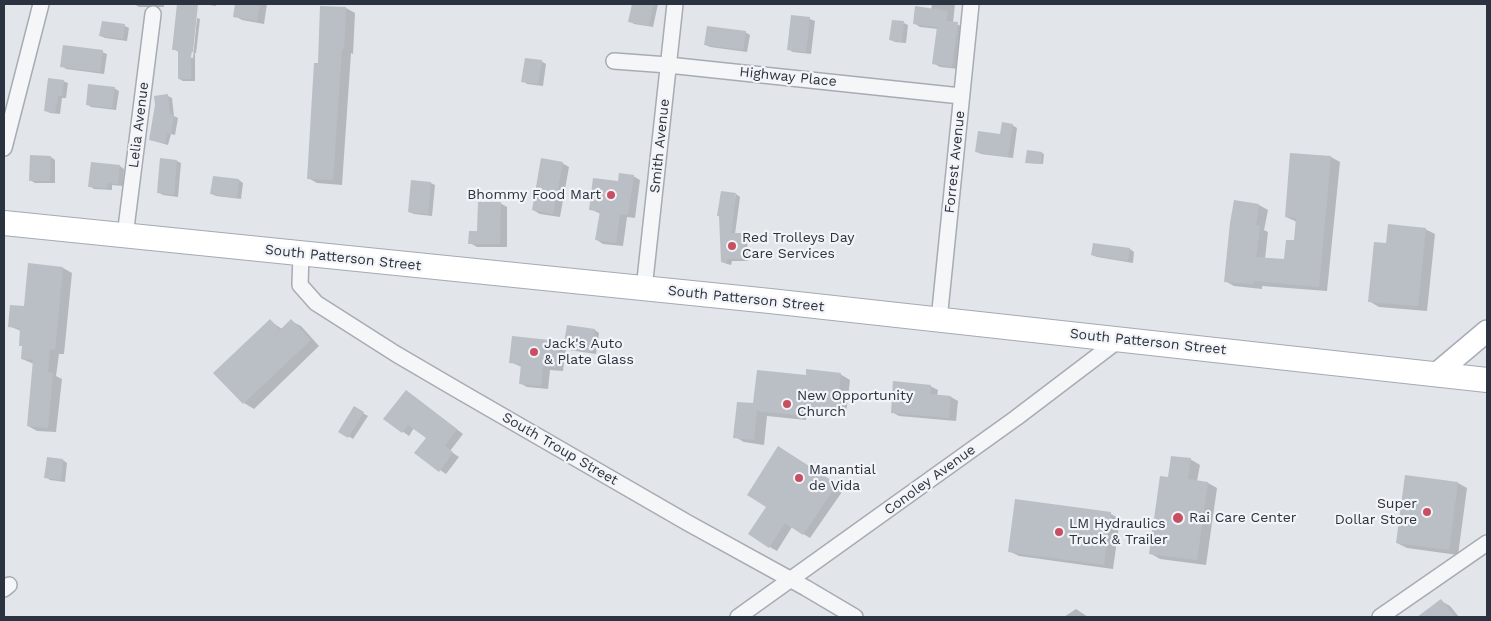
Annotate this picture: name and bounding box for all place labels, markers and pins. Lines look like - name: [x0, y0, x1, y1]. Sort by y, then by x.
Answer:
- place label: Bhommy Food Mart: [467, 187, 601, 203]
- marker: Bhommy Food Mart: [605, 189, 617, 201]
- place label: Red Trolleys Day Care Services: [742, 230, 854, 262]
- marker: Red Trolleys Day Care Services: [726, 240, 738, 252]
- place label: Jack's Auto & Plate Glass: [544, 336, 634, 368]
- marker: Jack's Auto & Plate Glass: [528, 346, 540, 358]
- place label: New Opportunity Church: [797, 388, 913, 421]
- marker: New Opportunity Church: [781, 398, 793, 410]
- place label: Manantial de Vida: [809, 462, 876, 494]
- marker: Manantial de Vida: [793, 472, 805, 484]
- place label: Super Dollar Store: [1335, 496, 1417, 528]
- marker: Super Dollar Store: [1421, 506, 1433, 518]
- place label: Rai Care Center: [1189, 510, 1297, 526]
- marker: Rai Care Center: [1171, 511, 1185, 525]
- place label: LM Hydraulics Truck & Trailer: [1069, 516, 1168, 548]
- marker: LM Hydraulics Truck & Trailer: [1053, 526, 1065, 538]

